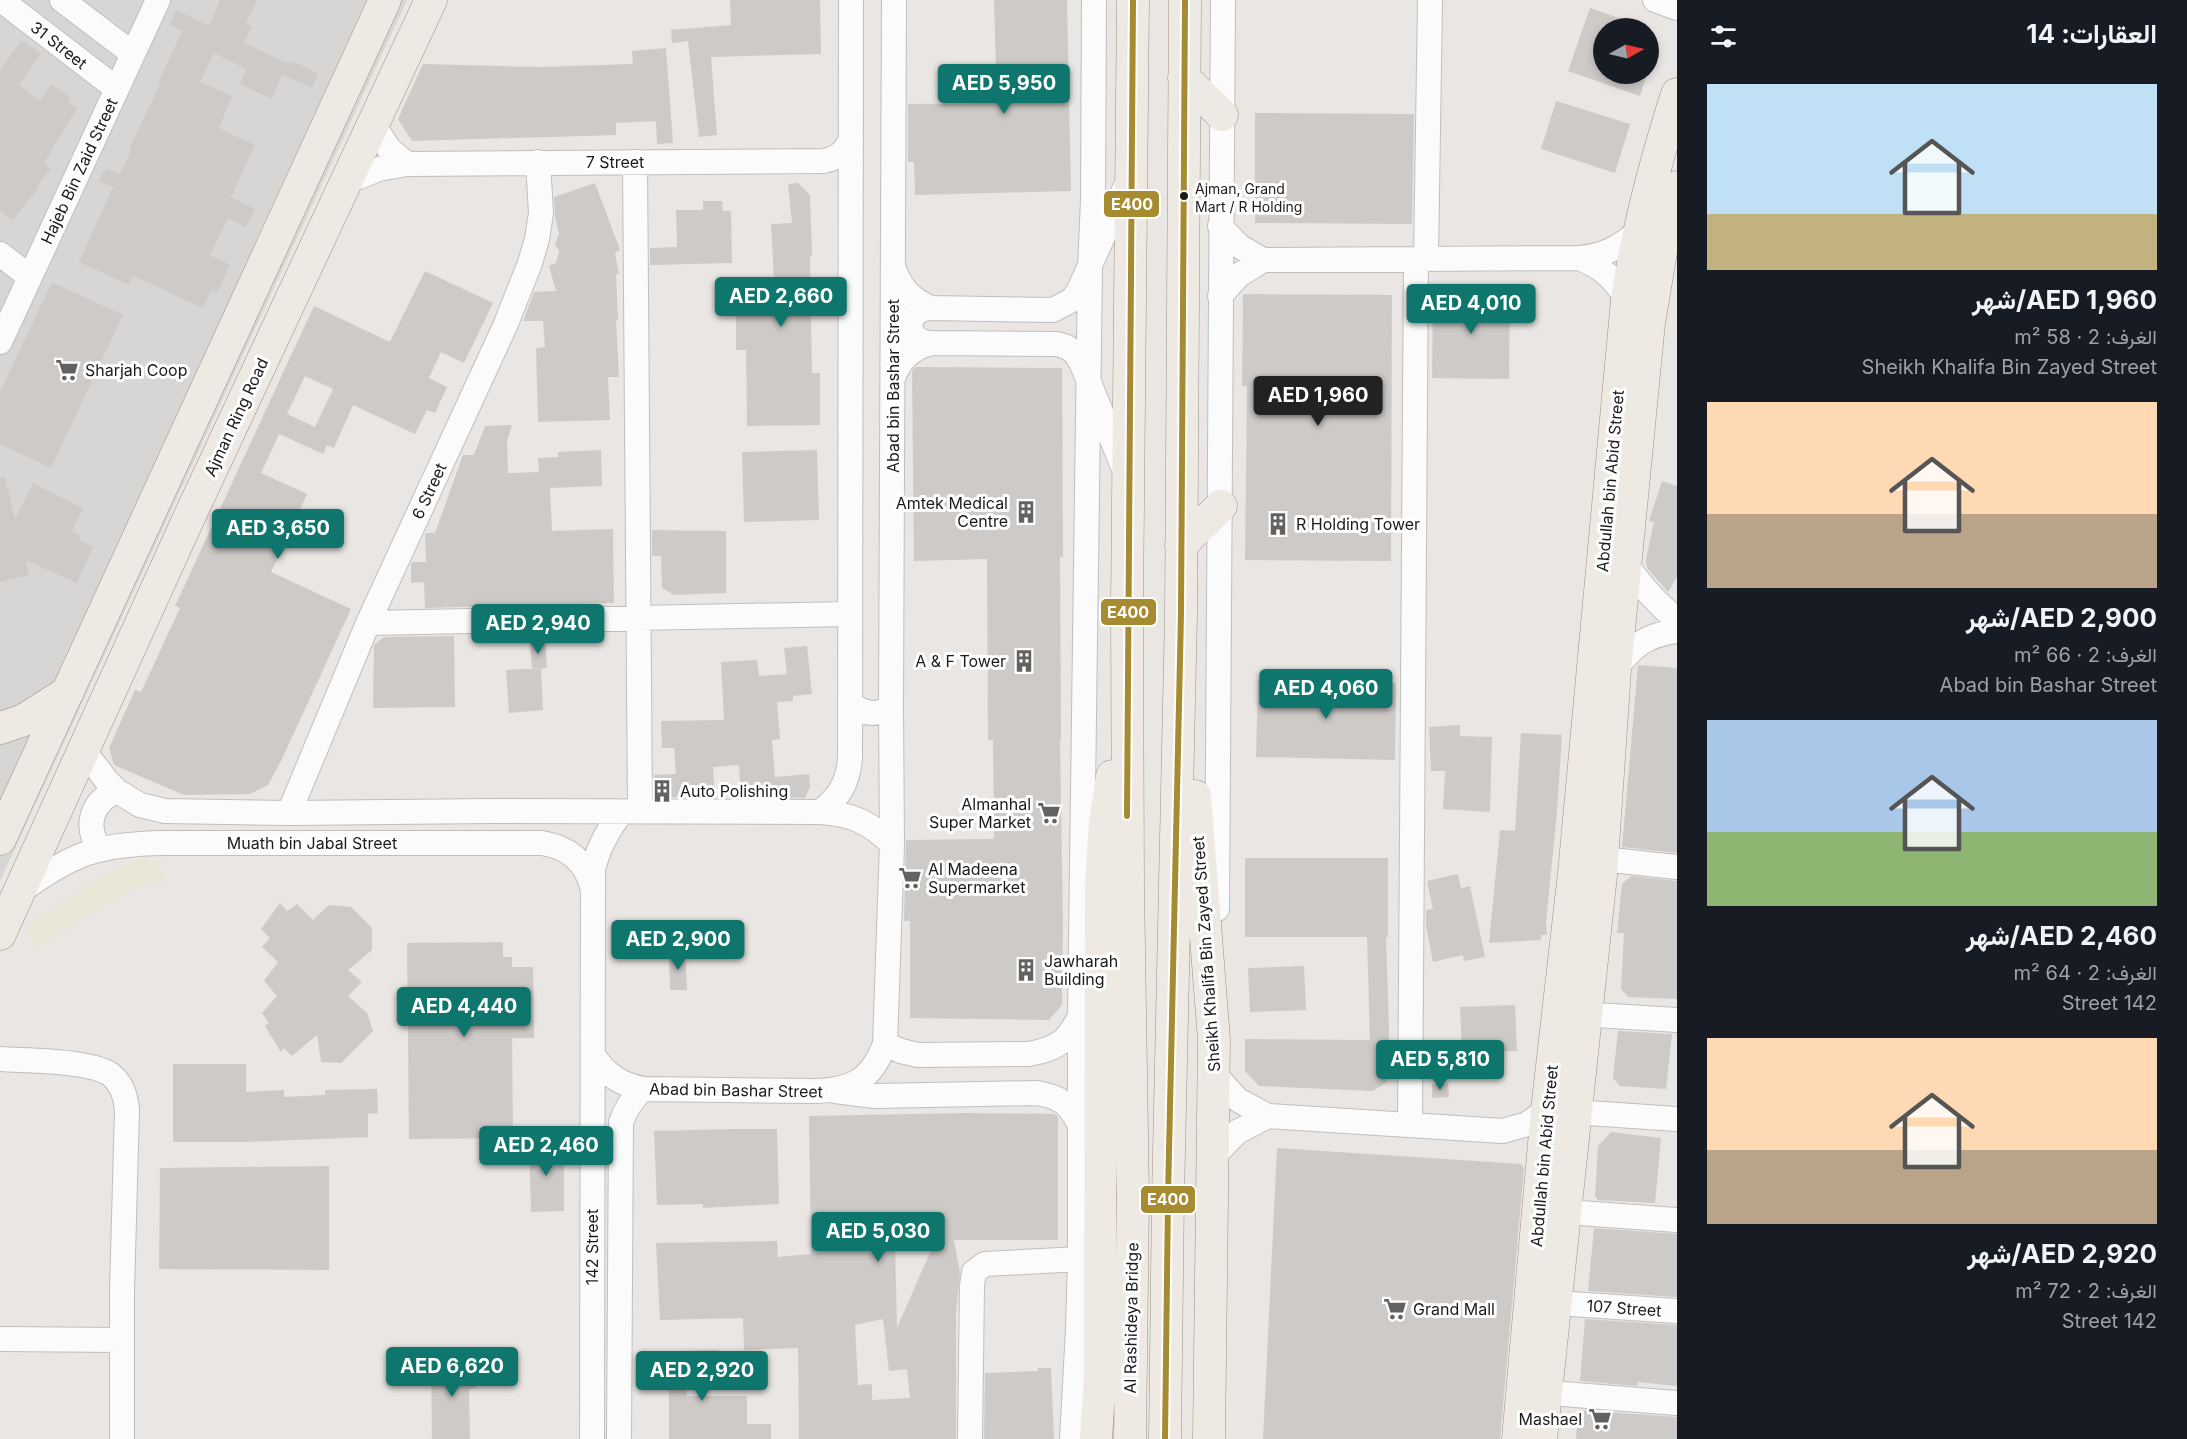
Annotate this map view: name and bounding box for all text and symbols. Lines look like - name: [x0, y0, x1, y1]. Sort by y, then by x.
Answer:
- street label: 31 Street: [27, 17, 91, 73]
- north arrow: [1593, 18, 1659, 84]
- map controls: [1593, 18, 1659, 84]
- text: العقارات: 14: [2026, 18, 2157, 49]
- icon: filters: [1707, 20, 1740, 53]
- pin: AED 5,950: [935, 64, 1073, 115]
- text: AED 5,950: [952, 71, 1056, 95]
- street label: Hajeb Bin Zaid Street: [36, 95, 122, 247]
- icon: home: [1878, 123, 1986, 231]
- street label: 7 Street: [586, 152, 644, 172]
- place label: Ajman, Grand Mart / R Holding: [1195, 180, 1302, 215]
- line badge: E400: [1103, 190, 1160, 218]
- marker: Ajman, Grand Mart / R Holding: [1178, 190, 1190, 202]
- text: E400: [1111, 194, 1153, 214]
- pin: AED 2,660: [712, 277, 850, 328]
- text: AED 2,660: [729, 284, 833, 308]
- pin: AED 4,010: [1402, 284, 1540, 335]
- text: AED 1,960/شهر: [1972, 284, 2157, 315]
- text: AED 4,010: [1421, 291, 1521, 315]
- street label: Abad bin Bashar Street: [883, 299, 903, 473]
- text: الغرف: 2 · 58 m²: [2014, 325, 2157, 349]
- street label: Ajman Ring Road: [200, 355, 272, 479]
- text: Sheikh Khalifa Bin Zayed Street: [1862, 355, 2157, 379]
- supermarket icon: Sharjah Coop: [54, 357, 80, 383]
- place label: Sharjah Coop: [85, 360, 187, 380]
- pin: AED 1,960: [1249, 376, 1387, 427]
- text: AED 1,960: [1268, 383, 1368, 407]
- street label: Abdullah bin Abid Street: [1592, 389, 1628, 573]
- icon: home: [1878, 441, 1986, 549]
- street label: 6 Street: [407, 460, 451, 522]
- place label: Amtek Medical Centre: [896, 493, 1008, 531]
- building icon: Amtek Medical Centre: [1013, 499, 1039, 525]
- pin: AED 3,650: [209, 509, 347, 560]
- building icon: R Holding Tower: [1265, 511, 1291, 537]
- place label: R Holding Tower: [1296, 514, 1420, 534]
- text: AED 3,650: [226, 516, 330, 540]
- line badge: E400: [1100, 598, 1157, 626]
- text: E400: [1107, 602, 1149, 622]
- text: AED 2,900/شهر: [1966, 602, 2157, 633]
- pin: AED 2,940: [469, 604, 607, 655]
- text: AED 2,940: [485, 611, 591, 635]
- text: الغرف: 2 · 66 m²: [2014, 643, 2157, 667]
- building icon: A & F Tower: [1011, 648, 1037, 674]
- place label: A & F Tower: [915, 651, 1006, 671]
- pin: AED 4,060: [1257, 669, 1395, 720]
- text: Abad bin Bashar Street: [1940, 673, 2157, 697]
- text: AED 4,060: [1273, 676, 1379, 700]
- icon: home: [1878, 759, 1986, 867]
- building icon: Auto Polishing: [649, 778, 675, 804]
- place label: Auto Polishing: [680, 781, 788, 801]
- place label: Almanhal Super Market: [929, 794, 1031, 832]
- supermarket icon: Almanhal Super Market: [1036, 800, 1062, 826]
- street label: Muath bin Jabal Street: [227, 833, 397, 853]
- street label: Sheikh Khalifa Bin Zayed Street: [1188, 835, 1224, 1073]
- place label: Al Madeena Supermarket: [928, 859, 1025, 897]
- supermarket icon: Al Madeena Supermarket: [897, 865, 923, 891]
- pin: AED 2,900: [609, 920, 747, 971]
- text: AED 2,460/شهر: [1966, 920, 2157, 951]
- text: AED 2,900: [625, 927, 731, 951]
- place label: Jawharah Building: [1044, 951, 1118, 989]
- building icon: Jawharah Building: [1013, 957, 1039, 983]
- text: الغرف: 2 · 64 m²: [2014, 961, 2157, 985]
- pin: AED 4,440: [395, 987, 533, 1038]
- text: 142 Street: [2062, 991, 2157, 1015]
- text: AED 4,440: [411, 994, 517, 1018]
- pin: AED 5,810: [1371, 1040, 1509, 1091]
- text: AED 5,810: [1390, 1047, 1490, 1071]
- street label: Abdullah bin Abid Street: [1526, 1064, 1562, 1248]
- icon: home: [1878, 1077, 1986, 1185]
- street label: Abad bin Bashar Street: [649, 1078, 823, 1102]
- pin: AED 2,460: [477, 1126, 615, 1177]
- text: AED 2,460: [493, 1133, 599, 1157]
- line badge: E400: [1140, 1185, 1196, 1214]
- text: E400: [1147, 1189, 1189, 1209]
- street label: 142 Street: [582, 1209, 602, 1285]
- pin: AED 5,030: [809, 1212, 947, 1263]
- text: AED 5,030: [826, 1219, 930, 1243]
- text: AED 2,920/شهر: [1967, 1238, 2157, 1269]
- street label: Al Rashideya Bridge: [1120, 1242, 1142, 1394]
- text: الغرف: 2 · 72 m²: [2015, 1279, 2157, 1303]
- street label: 107 Street: [1586, 1295, 1662, 1321]
- supermarket icon: Grand Mall: [1382, 1296, 1408, 1322]
- place label: Grand Mall: [1413, 1299, 1495, 1319]
- text: 142 Street: [2062, 1309, 2157, 1333]
- pin: AED 6,620: [383, 1347, 521, 1398]
- pin: AED 2,920: [633, 1351, 771, 1402]
- text: AED 6,620: [400, 1354, 504, 1378]
- text: AED 2,920: [650, 1358, 754, 1382]
- supermarket icon: Mashael: [1587, 1406, 1613, 1432]
- place label: Mashael: [1518, 1409, 1582, 1429]

